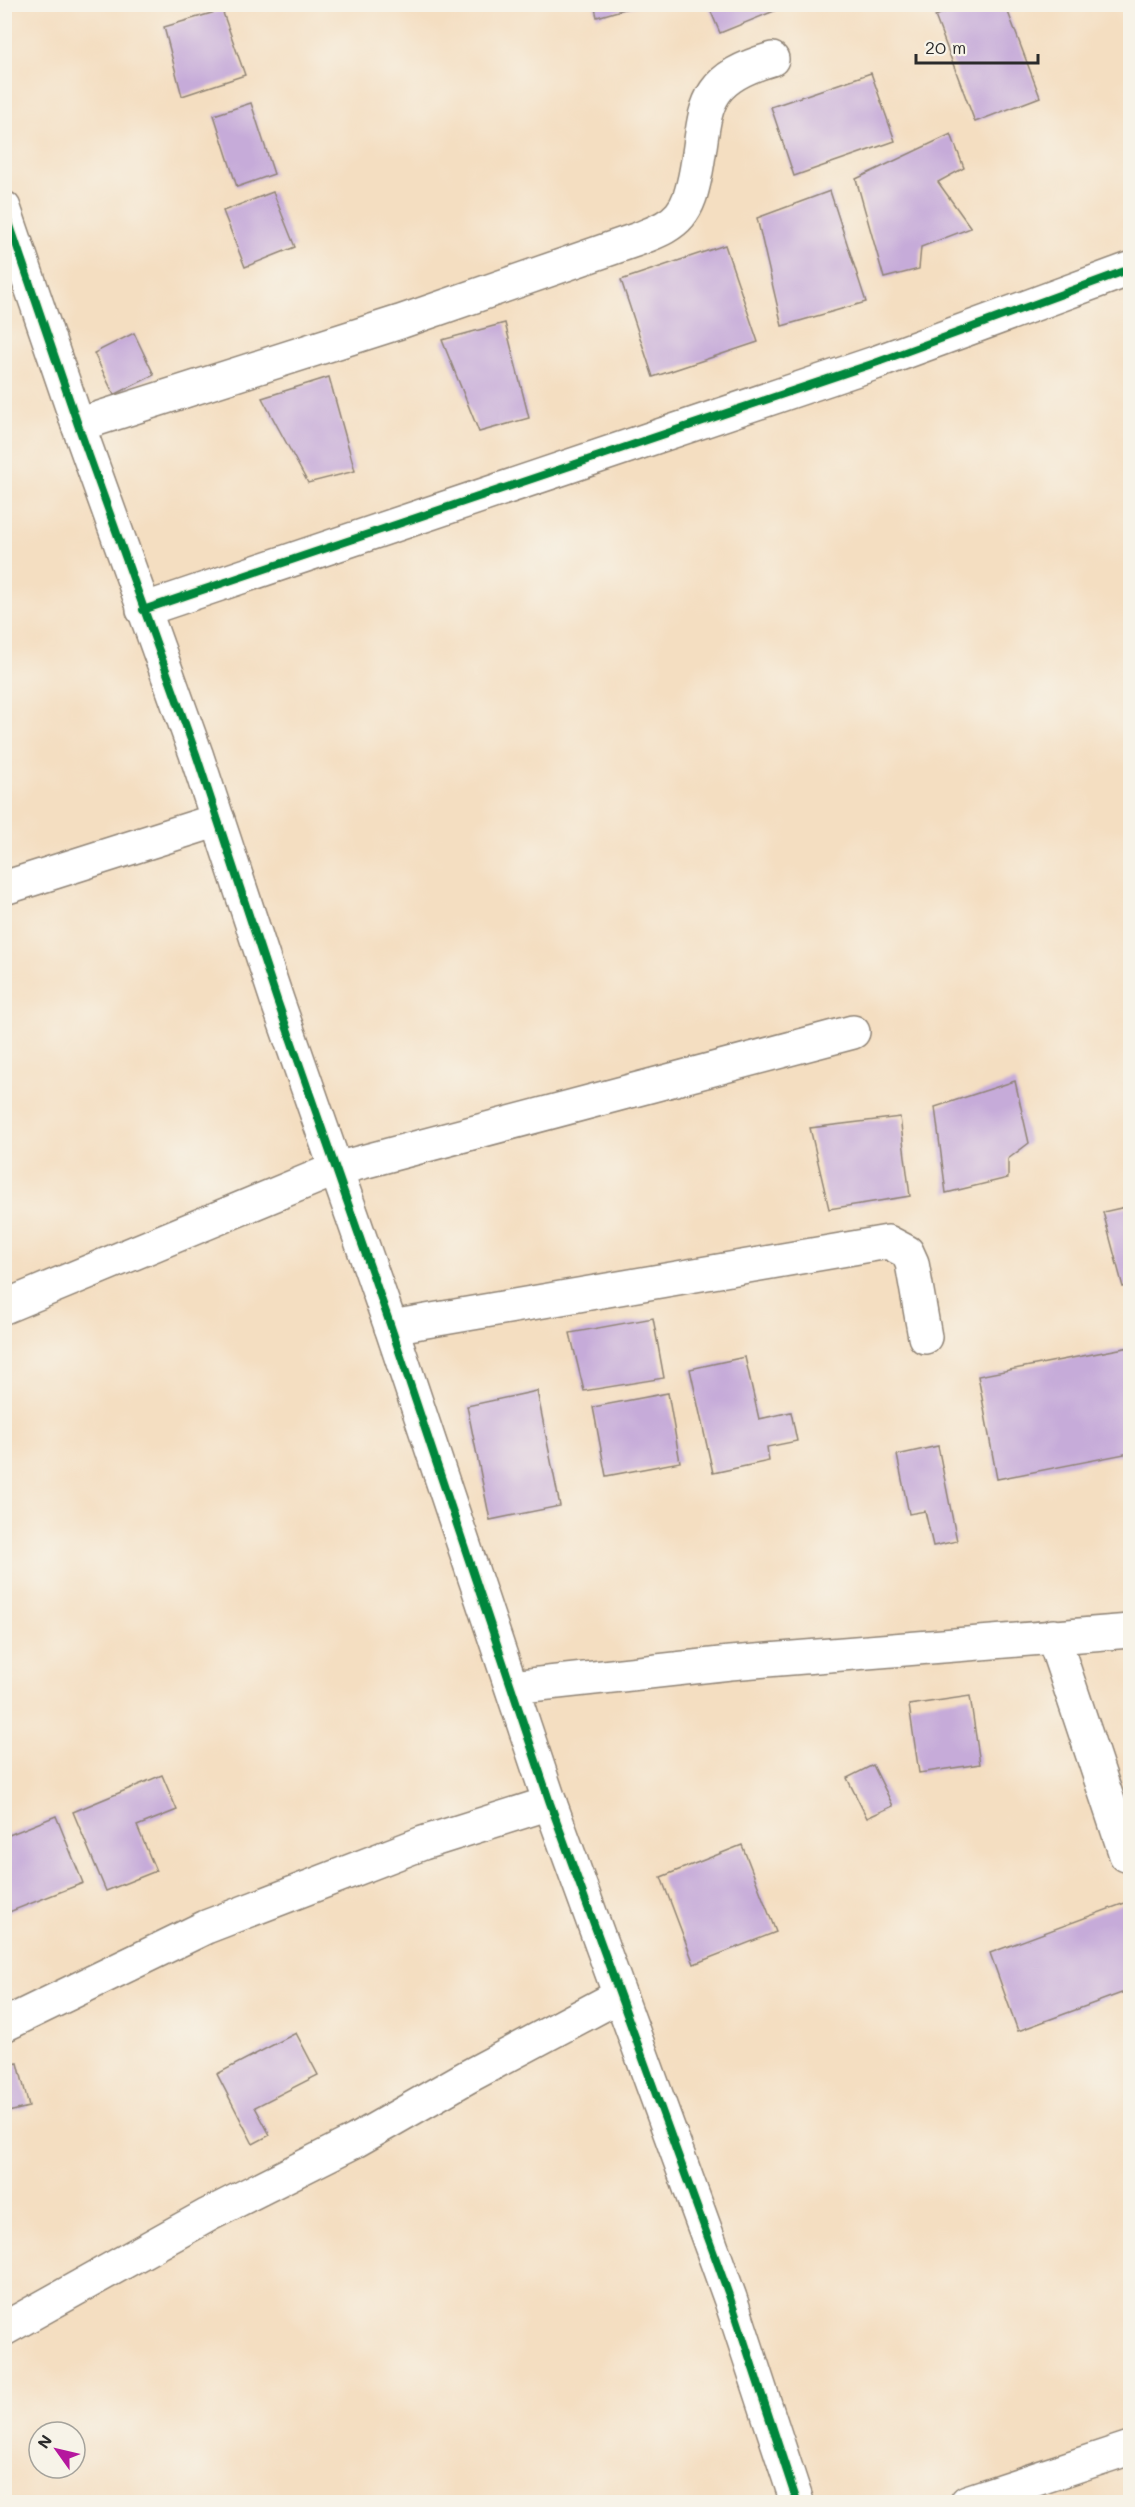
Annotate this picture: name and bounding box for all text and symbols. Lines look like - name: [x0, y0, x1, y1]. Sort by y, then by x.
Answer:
- scale bar: [916, 27, 1038, 65]
- text: 20 m: [925, 35, 966, 59]
- north arrow: [27, 2420, 87, 2480]
- text: N: [32, 2430, 56, 2452]

